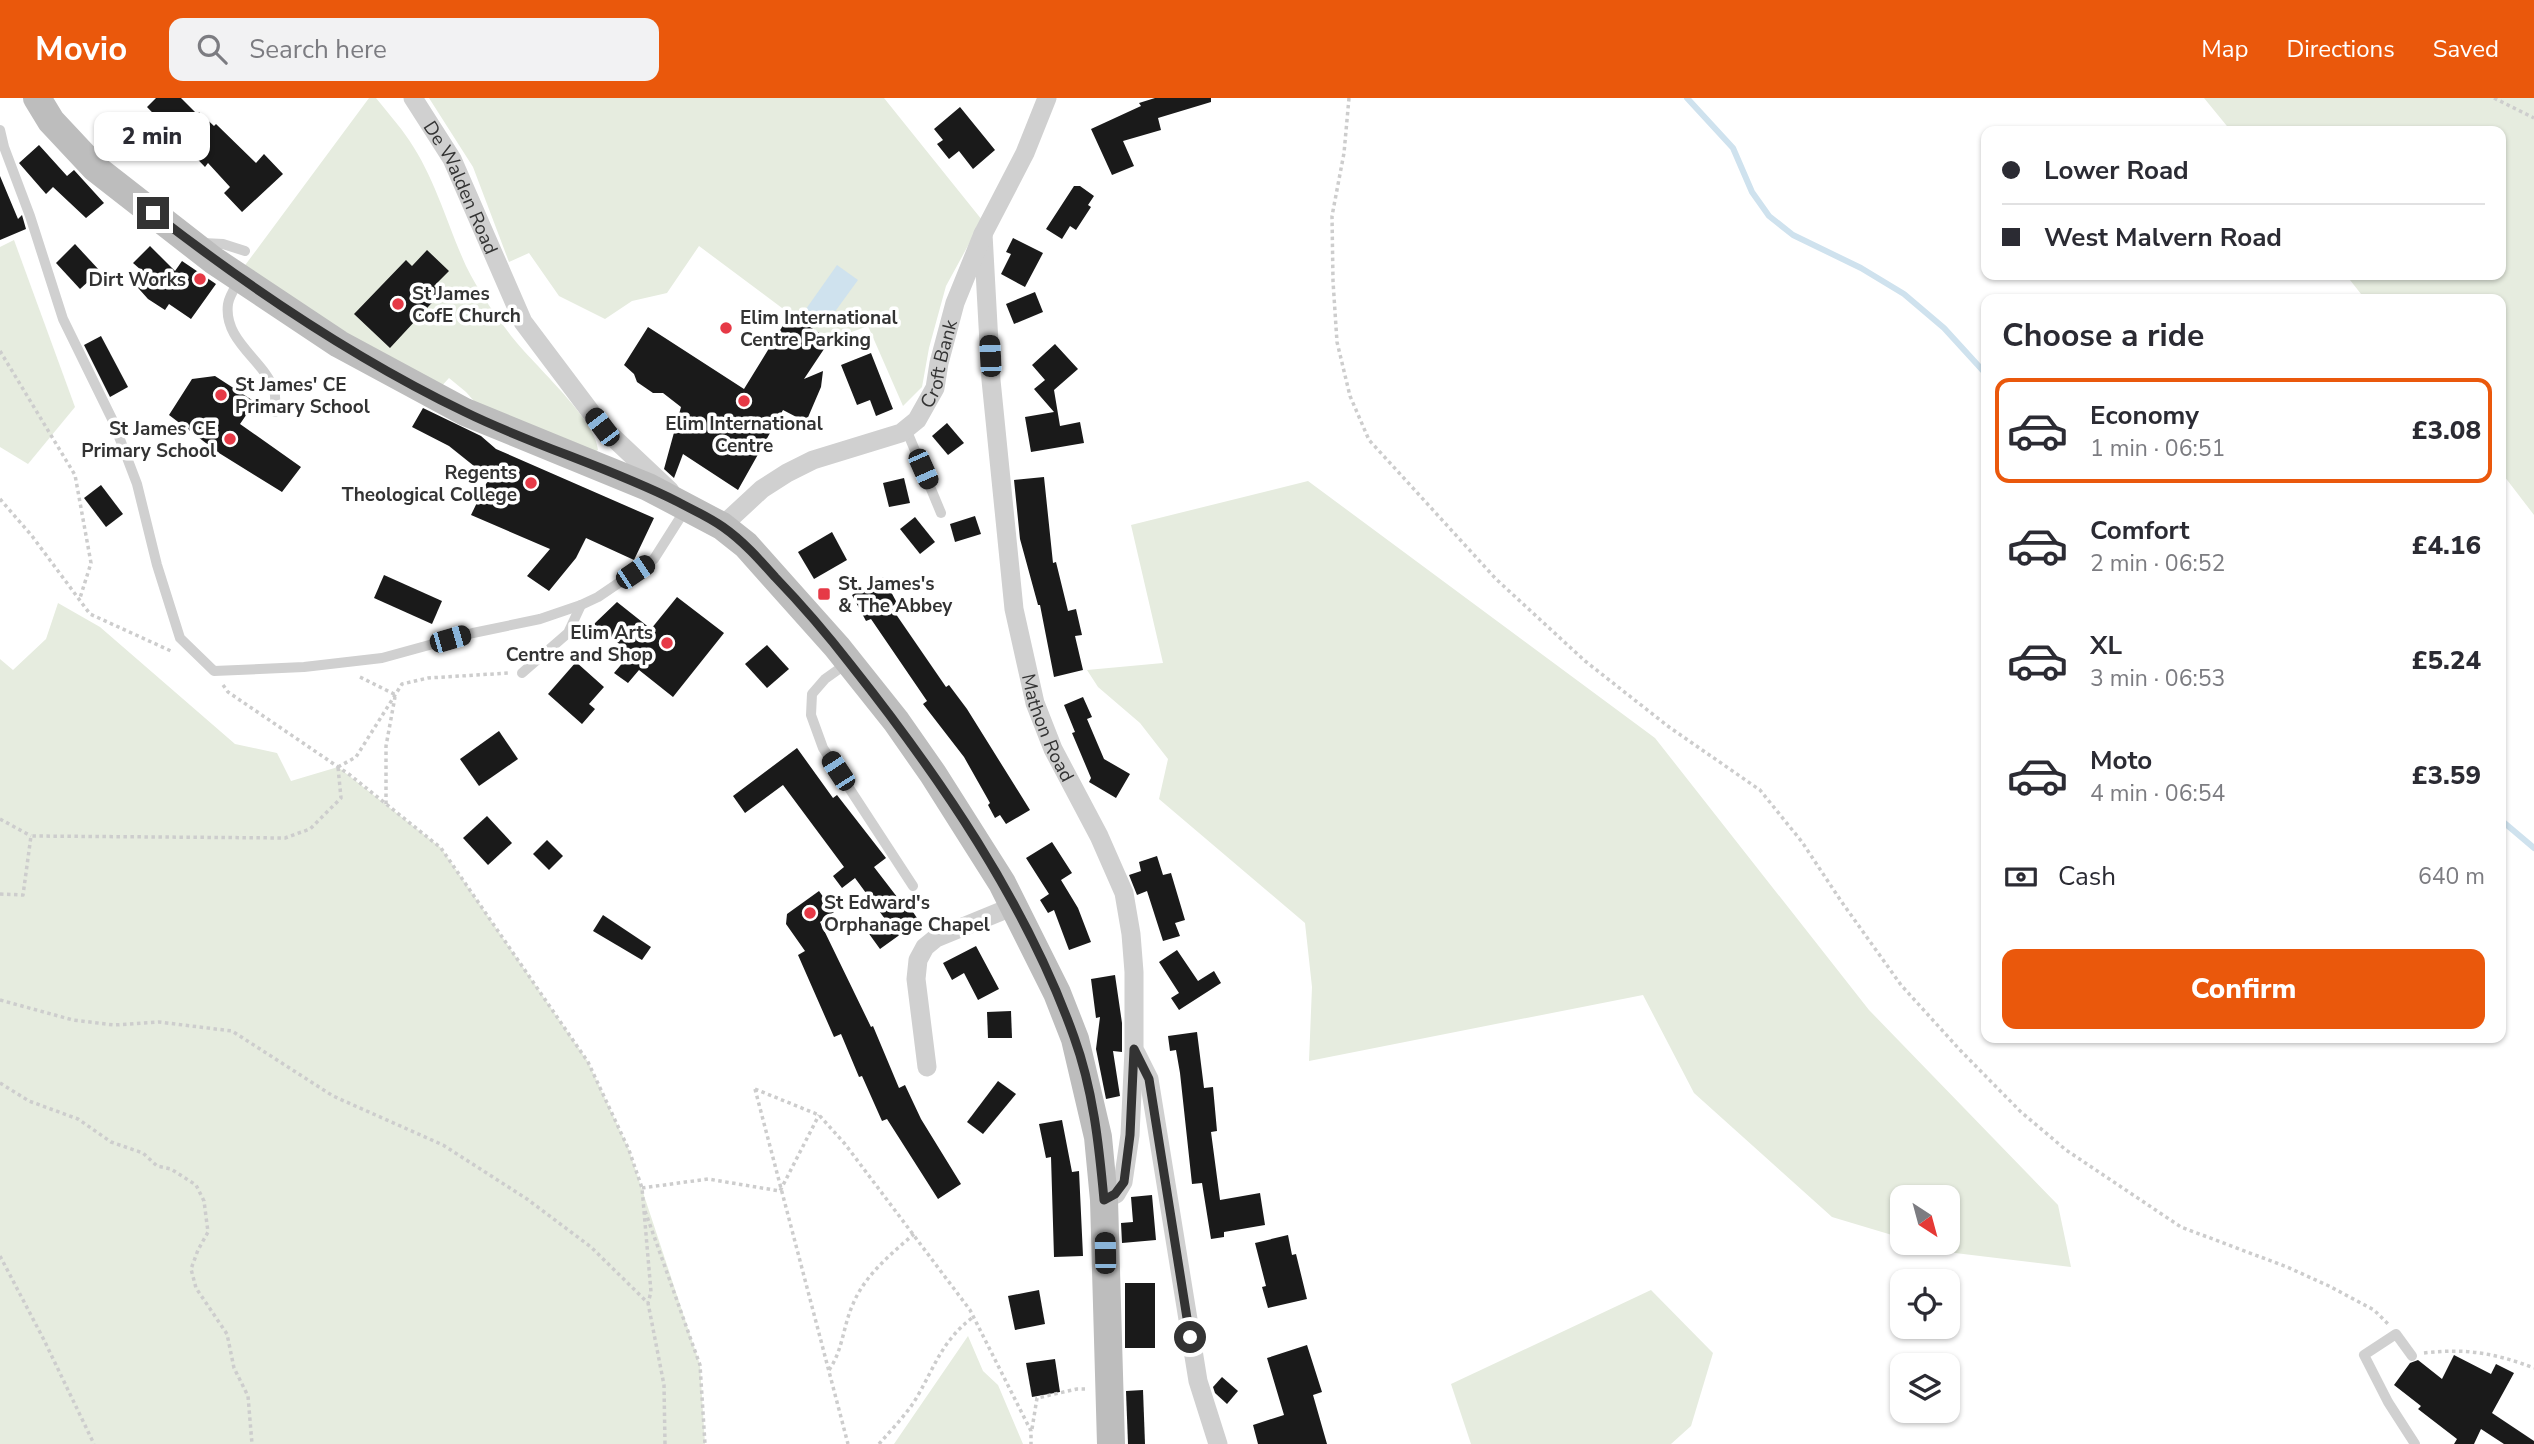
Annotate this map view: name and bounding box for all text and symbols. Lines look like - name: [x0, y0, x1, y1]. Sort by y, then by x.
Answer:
- search box: [169, 18, 659, 81]
- text: Movio: [35, 27, 127, 72]
- icon: search: [193, 30, 231, 68]
- text: Search here: [249, 32, 387, 67]
- text: Map: [2201, 33, 2248, 65]
- text: Directions: [2286, 33, 2395, 65]
- text: Saved: [2433, 33, 2499, 65]
- callout: 2 min: [95, 111, 211, 160]
- street label: De Walden Road: [417, 116, 504, 259]
- text: 2 min: [122, 121, 182, 152]
- text: Lower Road: [2044, 153, 2189, 188]
- route end: [137, 197, 169, 229]
- text: West Malvern Road: [2044, 220, 2282, 255]
- place label: Dirt Works: [89, 267, 186, 293]
- marker: Dirt Works: [192, 271, 208, 287]
- place label: St James CofE Church: [412, 281, 521, 329]
- marker: St James CofE Church: [390, 296, 406, 312]
- place label: Elim International Centre Parking: [740, 305, 898, 353]
- text: Choose a ride: [2002, 314, 2204, 357]
- street label: Croft Bank: [914, 317, 964, 413]
- marker: Elim International Centre Parking: [718, 320, 734, 336]
- car: [979, 334, 1002, 378]
- place label: St James' CE Primary School: [235, 372, 370, 420]
- marker: St James' CE Primary School: [213, 387, 229, 403]
- marker: Elim International Centre: [736, 393, 752, 409]
- text: Economy: [2090, 398, 2199, 433]
- icon: car: [2006, 399, 2069, 462]
- car: [581, 404, 624, 450]
- place label: Elim International Centre: [665, 411, 823, 459]
- text: £3.08: [2412, 413, 2481, 448]
- place label: St James CE Primary School: [81, 416, 216, 464]
- marker: St James CE Primary School: [222, 431, 238, 447]
- text: 1 min · 06:51: [2090, 433, 2225, 464]
- car: [905, 446, 942, 492]
- place label: Regents Theological College: [342, 460, 517, 508]
- marker: Regents Theological College: [523, 475, 539, 491]
- text: Comfort: [2090, 513, 2190, 548]
- icon: car: [2006, 514, 2069, 577]
- text: £4.16: [2412, 528, 2481, 563]
- text: 2 min · 06:52: [2090, 548, 2225, 579]
- car: [612, 552, 659, 592]
- place label: St. James's & The Abbey: [838, 571, 953, 619]
- marker: St. James's & The Abbey: [816, 586, 832, 602]
- place label: Elim Arts Centre and Shop: [506, 620, 653, 668]
- car: [427, 623, 474, 655]
- text: XL: [2090, 628, 2122, 663]
- icon: car: [2006, 629, 2069, 692]
- marker: Elim Arts Centre and Shop: [659, 635, 675, 651]
- text: £5.24: [2412, 643, 2481, 678]
- text: 3 min · 06:53: [2090, 663, 2225, 694]
- street label: Mathon Road: [1015, 671, 1080, 787]
- text: Moto: [2090, 743, 2152, 778]
- icon: car: [2006, 744, 2069, 807]
- car: [818, 748, 859, 794]
- text: £3.59: [2412, 758, 2481, 793]
- text: 4 min · 06:54: [2090, 778, 2225, 809]
- icon: cash: [2002, 858, 2040, 896]
- text: Cash: [2058, 859, 2116, 894]
- text: 640 m: [2418, 861, 2485, 892]
- place label: St Edward's Orphanage Chapel: [824, 890, 990, 938]
- marker: St Edward's Orphanage Chapel: [802, 905, 818, 921]
- button: Confirm: [2002, 949, 2485, 1029]
- north arrow: [1890, 1185, 1960, 1255]
- map controls: [1890, 1185, 1960, 1423]
- car: [1095, 1232, 1116, 1274]
- button: locate: [1890, 1269, 1960, 1339]
- route start: [1174, 1321, 1206, 1353]
- button: layers: [1890, 1353, 1960, 1423]

